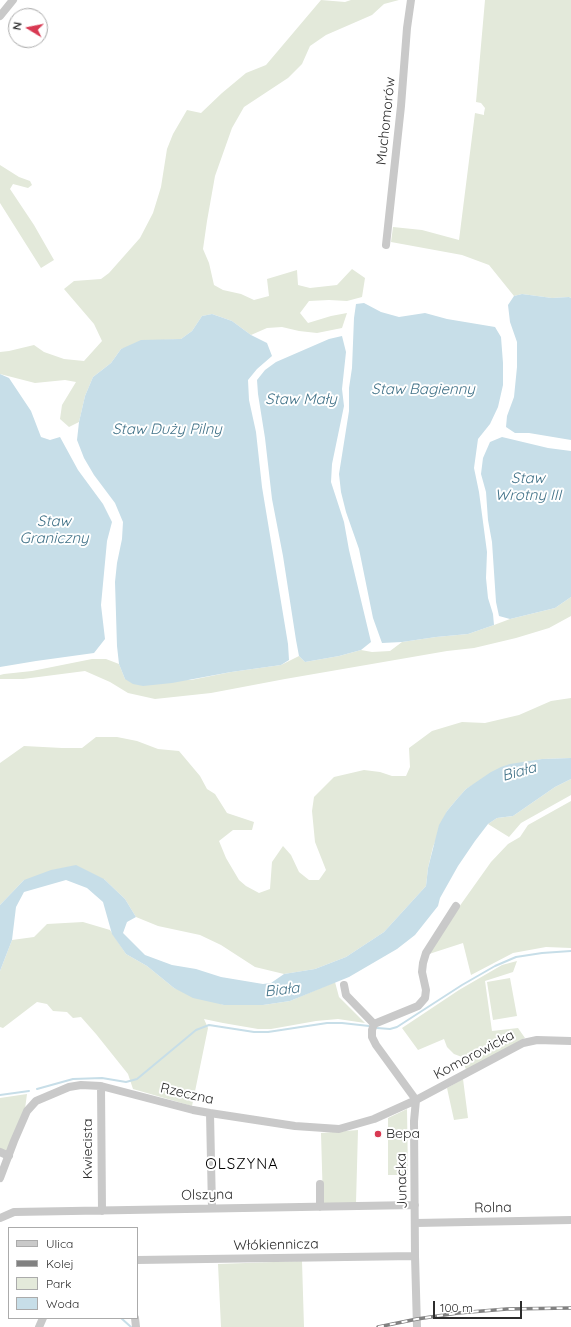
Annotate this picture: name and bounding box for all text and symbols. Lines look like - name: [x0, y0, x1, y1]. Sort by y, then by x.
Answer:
- north arrow: [8, 8, 48, 48]
- text: N: [10, 21, 25, 31]
- street label: Muchomorów: [373, 76, 399, 166]
- water label: Staw Bagienny: [371, 380, 475, 398]
- water label: Staw Mały: [265, 390, 337, 408]
- water label: Staw Duży Pilny: [112, 420, 222, 438]
- water label: Staw Wrotny III: [495, 469, 561, 504]
- water label: Staw Graniczny: [19, 512, 89, 547]
- water label: Biała: [500, 759, 538, 785]
- water label: Biała: [264, 979, 300, 1001]
- street label: Komorowicka: [431, 1027, 517, 1083]
- street label: Rzeczna: [159, 1080, 215, 1108]
- street label: Kwiecista: [80, 1119, 96, 1179]
- place label: Bepa: [386, 1126, 420, 1142]
- marker: Bepa: [373, 1129, 383, 1139]
- street label: Junacka: [393, 1153, 411, 1209]
- district label: OLSZYNA: [205, 1155, 279, 1173]
- street label: Olszyna: [181, 1186, 233, 1204]
- street label: Rolna: [474, 1199, 512, 1217]
- legend: [8, 1227, 138, 1319]
- text: Ulica: [46, 1236, 73, 1251]
- street label: Włókiennicza: [233, 1236, 319, 1254]
- text: Kolej: [46, 1256, 74, 1271]
- text: Park: [46, 1276, 71, 1291]
- scale bar: [435, 1293, 524, 1319]
- text: Woda: [46, 1296, 79, 1311]
- text: 100 m: [440, 1300, 473, 1315]

